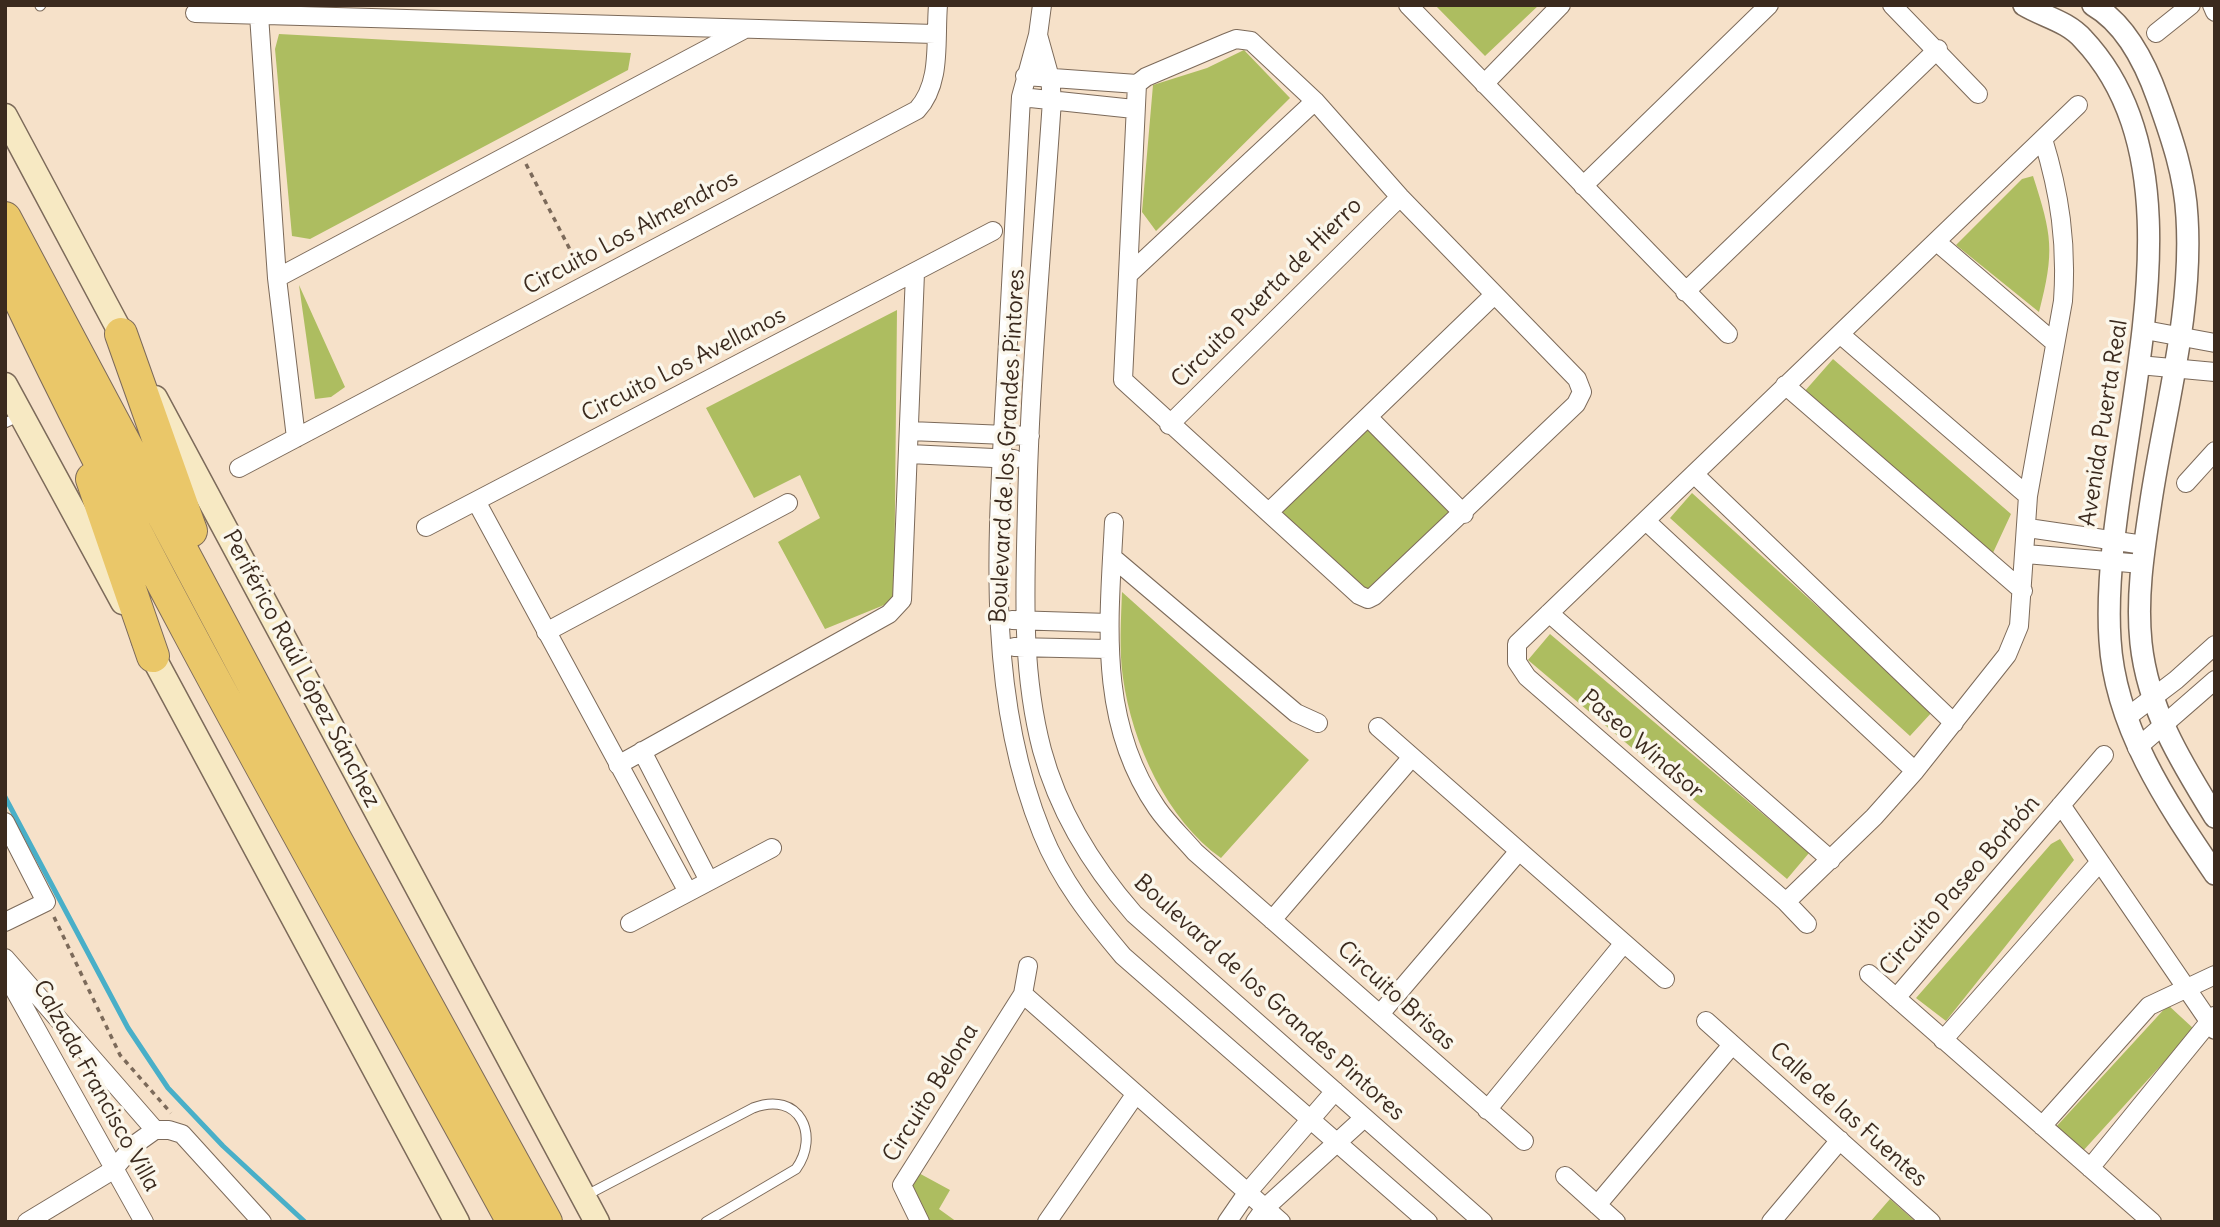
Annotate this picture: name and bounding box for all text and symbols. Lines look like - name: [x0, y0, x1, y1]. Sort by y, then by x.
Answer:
- street label: Circuito Los Almendros: [519, 165, 743, 301]
- street label: Circuito Puerta de Hierro: [1166, 192, 1368, 394]
- street label: Boulevard de los Grandes Pintores: [985, 268, 1031, 624]
- street label: Circuito Los Avellanos: [577, 302, 791, 428]
- street label: Avenida Puerta Real: [2074, 318, 2134, 528]
- street label: Periférico Raúl López Sánchez: [216, 526, 386, 812]
- street label: Paseo Windsor: [1575, 684, 1709, 806]
- street label: Circuito Paseo Borbón: [1874, 790, 2046, 982]
- street label: Boulevard de los Grandes Pintores: [1128, 869, 1410, 1127]
- street label: Circuito Brisas: [1331, 936, 1461, 1056]
- street label: Calzada Francisco Villa: [26, 976, 166, 1196]
- street label: Circuito Belona: [877, 1019, 985, 1167]
- street label: Calle de las Fuentes: [1763, 1037, 1933, 1193]

